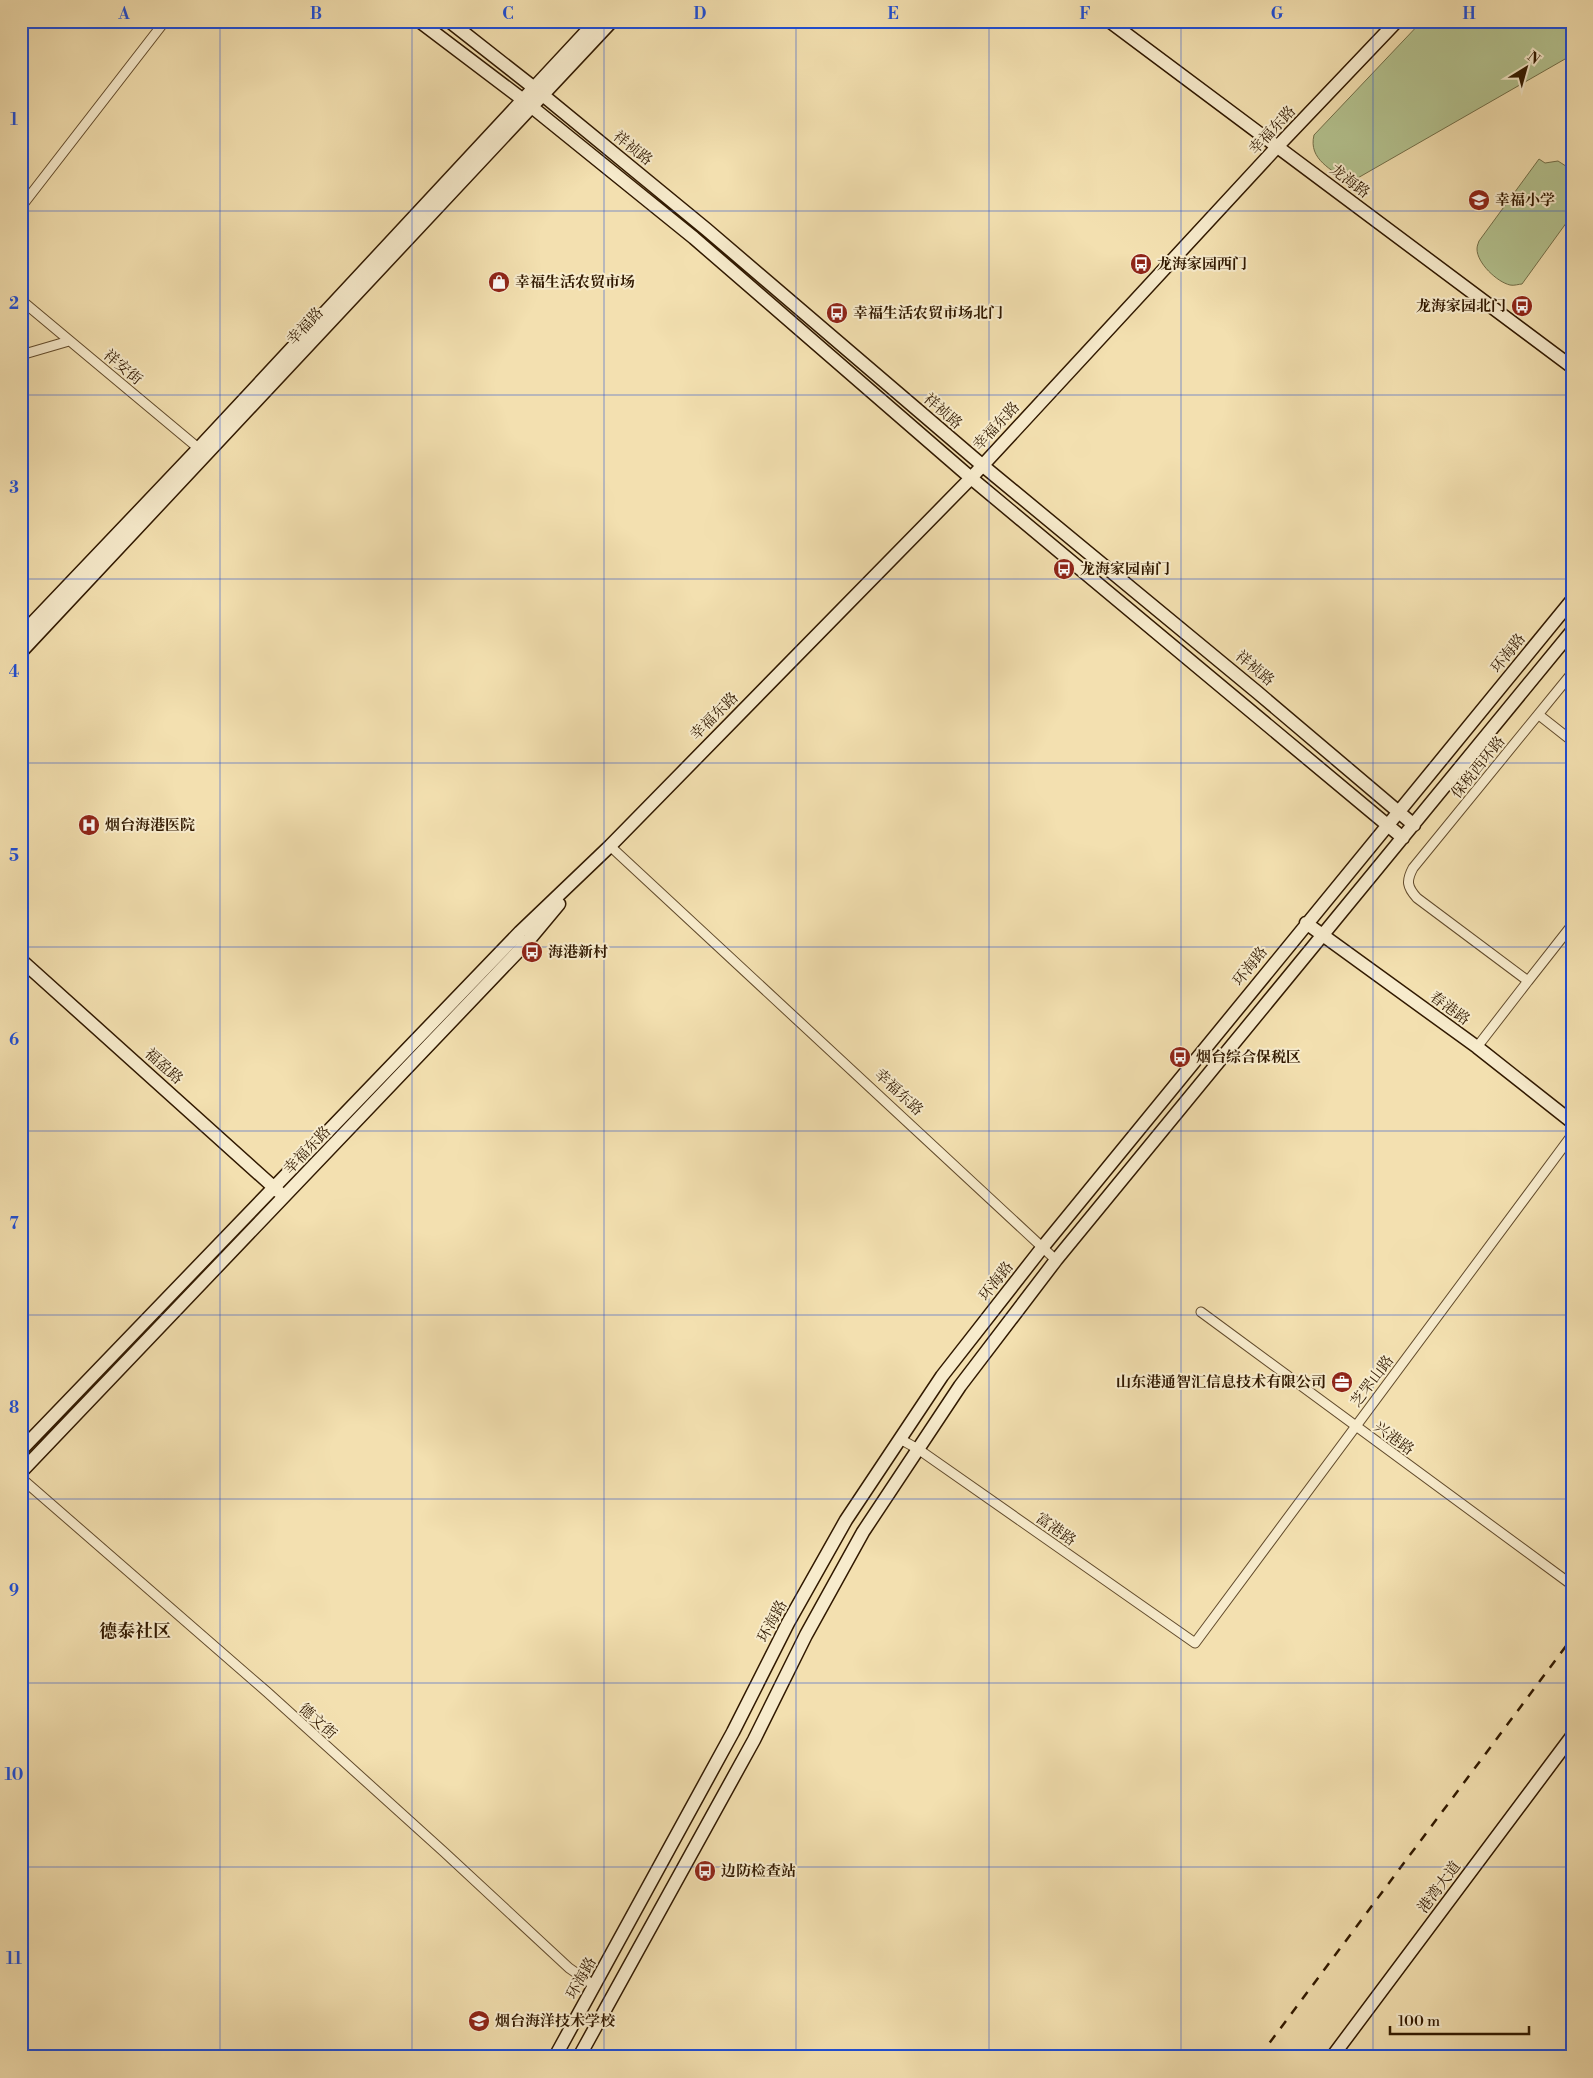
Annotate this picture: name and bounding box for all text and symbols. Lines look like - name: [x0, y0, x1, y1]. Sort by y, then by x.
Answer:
- text: A: [117, 4, 130, 24]
- text: B: [310, 4, 322, 24]
- text: C: [502, 4, 514, 24]
- text: D: [694, 4, 707, 24]
- text: E: [887, 4, 899, 24]
- text: F: [1079, 4, 1091, 24]
- text: G: [1271, 4, 1284, 24]
- text: H: [1462, 4, 1476, 24]
- north arrow: [1500, 42, 1550, 92]
- text: N: [1523, 48, 1543, 69]
- street label: 幸福东路: [1245, 102, 1300, 159]
- text: 1: [10, 110, 18, 130]
- street label: 祥祯路: [609, 127, 656, 170]
- street label: 龙海路: [1326, 160, 1373, 203]
- school or university icon: 幸福小学: [1467, 188, 1491, 212]
- place label: 幸福小学: [1495, 191, 1555, 210]
- bus stop icon: 龙海家园西门: [1129, 252, 1153, 276]
- place label: 龙海家园西门: [1157, 255, 1247, 274]
- shop icon: 幸福生活农贸市场: [487, 270, 511, 294]
- place label: 幸福生活农贸市场: [515, 273, 635, 292]
- text: 2: [9, 294, 19, 314]
- bus stop icon: 龙海家园北门: [1510, 294, 1534, 318]
- place label: 龙海家园北门: [1416, 297, 1506, 316]
- bus stop icon: 幸福生活农贸市场北门: [825, 301, 849, 325]
- street label: 幸福路: [283, 303, 328, 349]
- place label: 幸福生活农贸市场北门: [853, 304, 1003, 323]
- street label: 祥安街: [99, 346, 146, 389]
- street label: 祥祯路: [919, 389, 966, 433]
- street label: 幸福东路: [969, 398, 1024, 455]
- text: 3: [9, 478, 19, 498]
- bus stop icon: 龙海家园南门: [1052, 557, 1076, 581]
- place label: 龙海家园南门: [1080, 560, 1170, 579]
- street label: 环海路: [1487, 630, 1530, 677]
- street label: 祥祯路: [1231, 647, 1278, 690]
- text: 4: [9, 662, 20, 682]
- street label: 幸福东路: [686, 688, 742, 744]
- street label: 保税西环路: [1447, 732, 1509, 802]
- hospital icon: 烟台海港医院: [77, 813, 101, 837]
- place label: 烟台海港医院: [105, 816, 195, 835]
- text: 5: [9, 846, 19, 866]
- bus stop icon: 海港新村: [520, 940, 544, 964]
- place label: 海港新村: [548, 943, 608, 962]
- street label: 环海路: [1229, 943, 1272, 990]
- street label: 春港路: [1426, 987, 1473, 1029]
- text: 6: [9, 1030, 19, 1050]
- street label: 福盈路: [141, 1044, 187, 1088]
- bus stop icon: 烟台综合保税区: [1168, 1045, 1192, 1069]
- place label: 烟台综合保税区: [1196, 1048, 1301, 1067]
- street label: 幸福东路: [870, 1065, 927, 1120]
- street label: 幸福东路: [280, 1122, 335, 1179]
- text: 7: [9, 1214, 19, 1234]
- street label: 环海路: [975, 1258, 1018, 1305]
- street label: 芝罘山路: [1347, 1352, 1398, 1411]
- office icon: 山东港通智汇信息技术有限公司: [1330, 1370, 1354, 1394]
- place label: 山东港通智汇信息技术有限公司: [1116, 1373, 1326, 1392]
- text: 8: [9, 1398, 19, 1418]
- street label: 兴港路: [1370, 1417, 1417, 1459]
- street label: 富港路: [1032, 1509, 1080, 1550]
- text: 9: [9, 1581, 19, 1601]
- street label: 环海路: [753, 1597, 791, 1646]
- district label: 德泰社区: [99, 1620, 171, 1643]
- street label: 德文街: [295, 1699, 341, 1743]
- text: 10: [5, 1765, 23, 1785]
- street label: 港湾大道: [1414, 1858, 1465, 1917]
- bus stop icon: 边防检查站: [693, 1859, 717, 1883]
- place label: 边防检查站: [721, 1862, 796, 1881]
- text: 11: [6, 1949, 22, 1969]
- street label: 环海路: [562, 1954, 601, 2003]
- scale bar: [1390, 2003, 1529, 2035]
- school or university icon: 烟台海洋技术学校: [467, 2009, 491, 2033]
- place label: 烟台海洋技术学校: [495, 2012, 616, 2031]
- text: 100 m: [1398, 2012, 1440, 2031]

